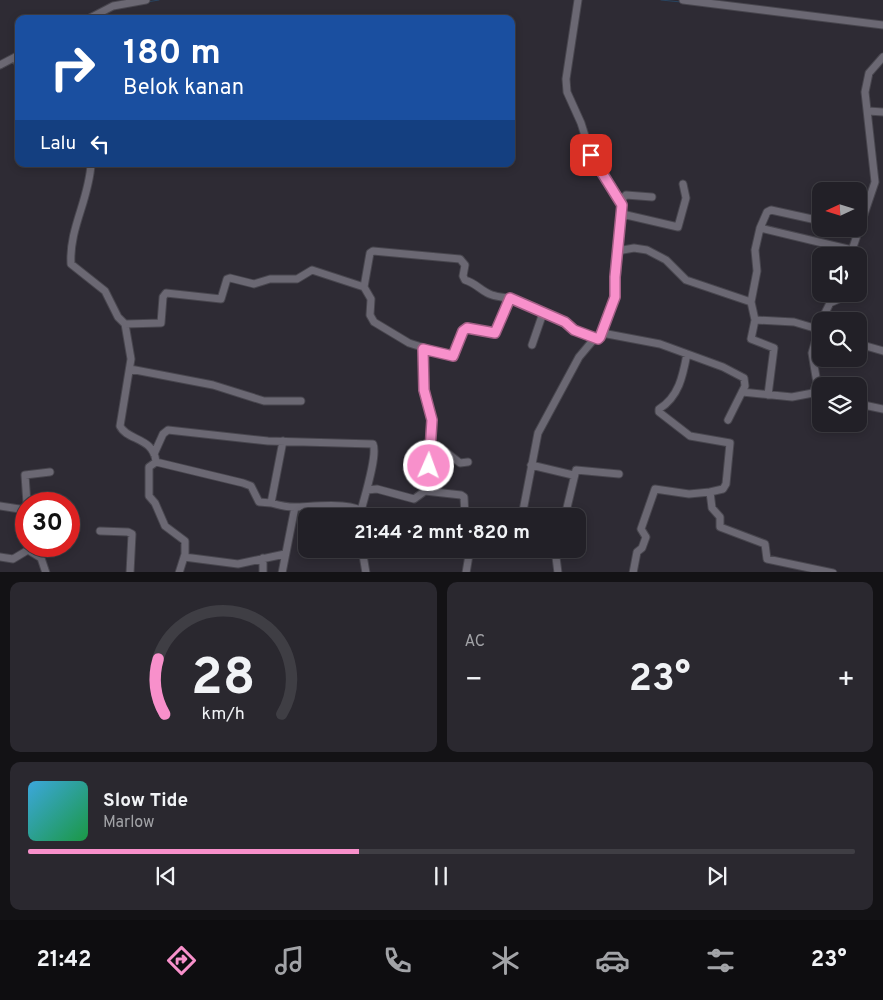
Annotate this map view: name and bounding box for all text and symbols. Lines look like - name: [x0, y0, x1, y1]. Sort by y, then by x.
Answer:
- text: 180 m: [123, 32, 221, 76]
- icon: right: [40, 35, 105, 100]
- text: Belok kanan: [123, 75, 244, 102]
- icon: left: [86, 130, 114, 158]
- text: Lalu: [40, 132, 76, 156]
- pin: [570, 134, 612, 176]
- icon: arrive: [577, 141, 605, 169]
- north arrow: [812, 182, 868, 238]
- map controls: [812, 182, 867, 432]
- button: sound: [812, 247, 867, 302]
- button: search: [812, 312, 867, 367]
- button: layers: [812, 377, 867, 432]
- position arrow: [402, 439, 454, 491]
- speed limit sign: 30: [15, 492, 80, 557]
- text: 21:44 · 2 mnt · 820 m: [354, 521, 530, 545]
- text: AC: [465, 632, 485, 652]
- text: 28: [191, 647, 256, 713]
- text: 23°: [629, 656, 691, 705]
- text: −: [465, 663, 483, 699]
- text: +: [837, 663, 855, 699]
- text: km/h: [202, 703, 245, 726]
- text: Slow Tide: [103, 789, 188, 813]
- text: Marlow: [103, 813, 155, 833]
- icon: previous: [152, 862, 180, 890]
- icon: pause: [427, 862, 455, 890]
- icon: next: [703, 862, 731, 890]
- icon: directions: [164, 943, 199, 978]
- icon: music: [272, 943, 307, 978]
- icon: phone: [380, 943, 415, 978]
- icon: climate: [488, 943, 523, 978]
- icon: car: [595, 943, 630, 978]
- icon: filters: [703, 943, 738, 978]
- text: 21:42: [36, 947, 92, 974]
- text: 23°: [811, 947, 847, 974]

